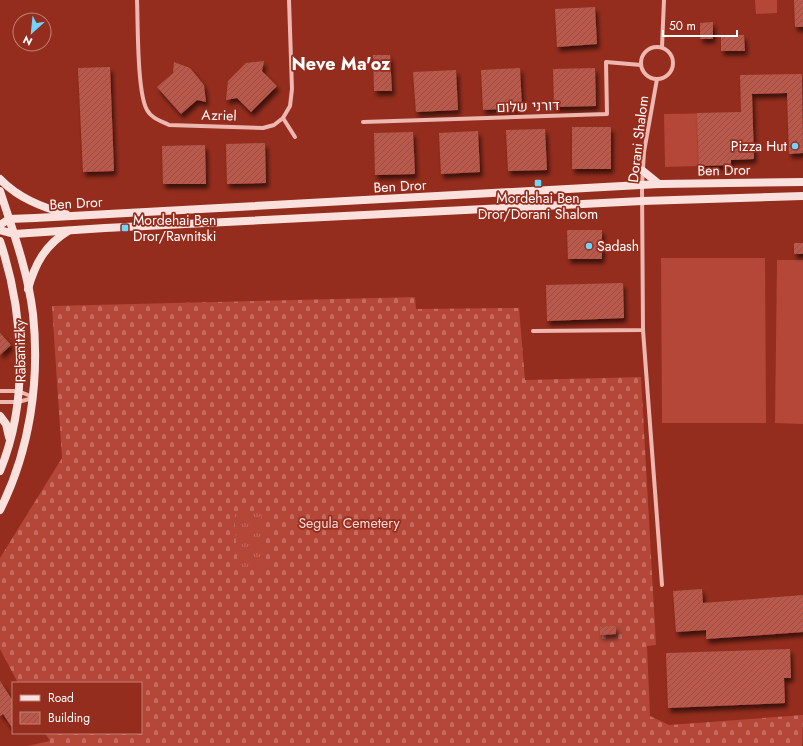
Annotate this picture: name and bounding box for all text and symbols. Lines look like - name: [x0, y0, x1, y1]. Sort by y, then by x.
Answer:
- north arrow: [12, 12, 52, 52]
- scale bar: [663, 12, 737, 38]
- text: 50 m: [669, 17, 696, 35]
- text: N: [20, 32, 35, 50]
- district label: Neve Ma'oz: [292, 51, 391, 77]
- street label: Dorani Shalom: [623, 94, 653, 184]
- street label: דורני שלום: [496, 95, 560, 117]
- street label: Azriel: [201, 104, 237, 126]
- place label: Pizza Hut: [731, 136, 788, 156]
- marker: Pizza Hut: [790, 141, 800, 151]
- street label: Ben Dror: [697, 160, 751, 180]
- street label: Ben Dror: [373, 175, 427, 197]
- marker: Mordehai Ben Dror/Dorani Shalom: [533, 178, 543, 188]
- place label: Mordehai Ben Dror/Dorani Shalom: [478, 188, 598, 224]
- street label: Ben Dror: [49, 192, 103, 214]
- place label: Mordehai Ben Dror/Ravnitski: [133, 210, 216, 246]
- marker: Mordehai Ben Dror/Ravnitski: [120, 223, 130, 233]
- place label: Sadash: [597, 236, 639, 256]
- marker: Sadash: [584, 241, 594, 251]
- street label: Rabanitzky: [9, 319, 31, 382]
- park label: Segula Cemetery: [298, 513, 400, 533]
- legend: [12, 682, 142, 734]
- text: Road: [48, 689, 74, 707]
- text: Building: [48, 709, 90, 727]

